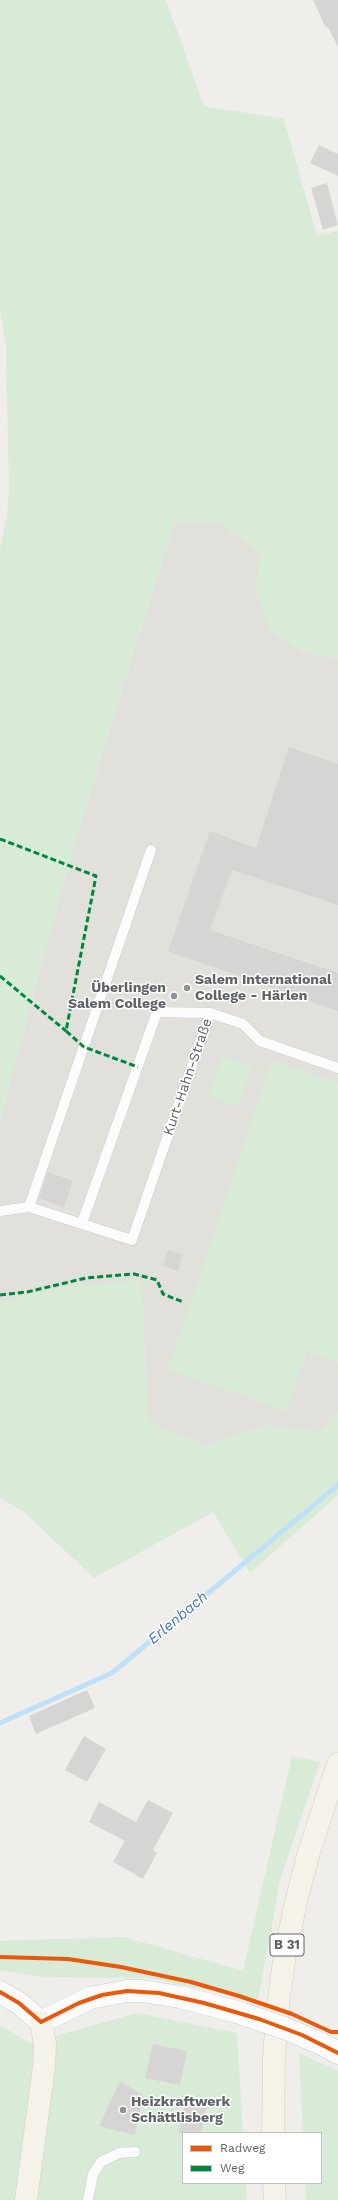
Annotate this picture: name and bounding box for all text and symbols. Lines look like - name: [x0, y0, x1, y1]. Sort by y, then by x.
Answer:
- place label: Salem International College - Härlen: [195, 972, 332, 1004]
- place label: Überlingen Salem College: [68, 980, 166, 1012]
- marker: Salem International College - Härlen: [182, 983, 192, 993]
- marker: Überlingen Salem College: [169, 991, 179, 1001]
- street label: Kurt-Hahn-Straße: [160, 1016, 216, 1138]
- water label: Erlenbach: [144, 1588, 212, 1648]
- road number: B 31: [270, 1934, 304, 1956]
- place label: Heizkraftwerk Schättlisberg: [131, 2094, 230, 2126]
- marker: Heizkraftwerk Schättlisberg: [118, 2105, 128, 2115]
- legend: [182, 2132, 322, 2184]
- text: Radweg: [220, 2141, 265, 2155]
- text: Weg: [220, 2161, 244, 2175]

